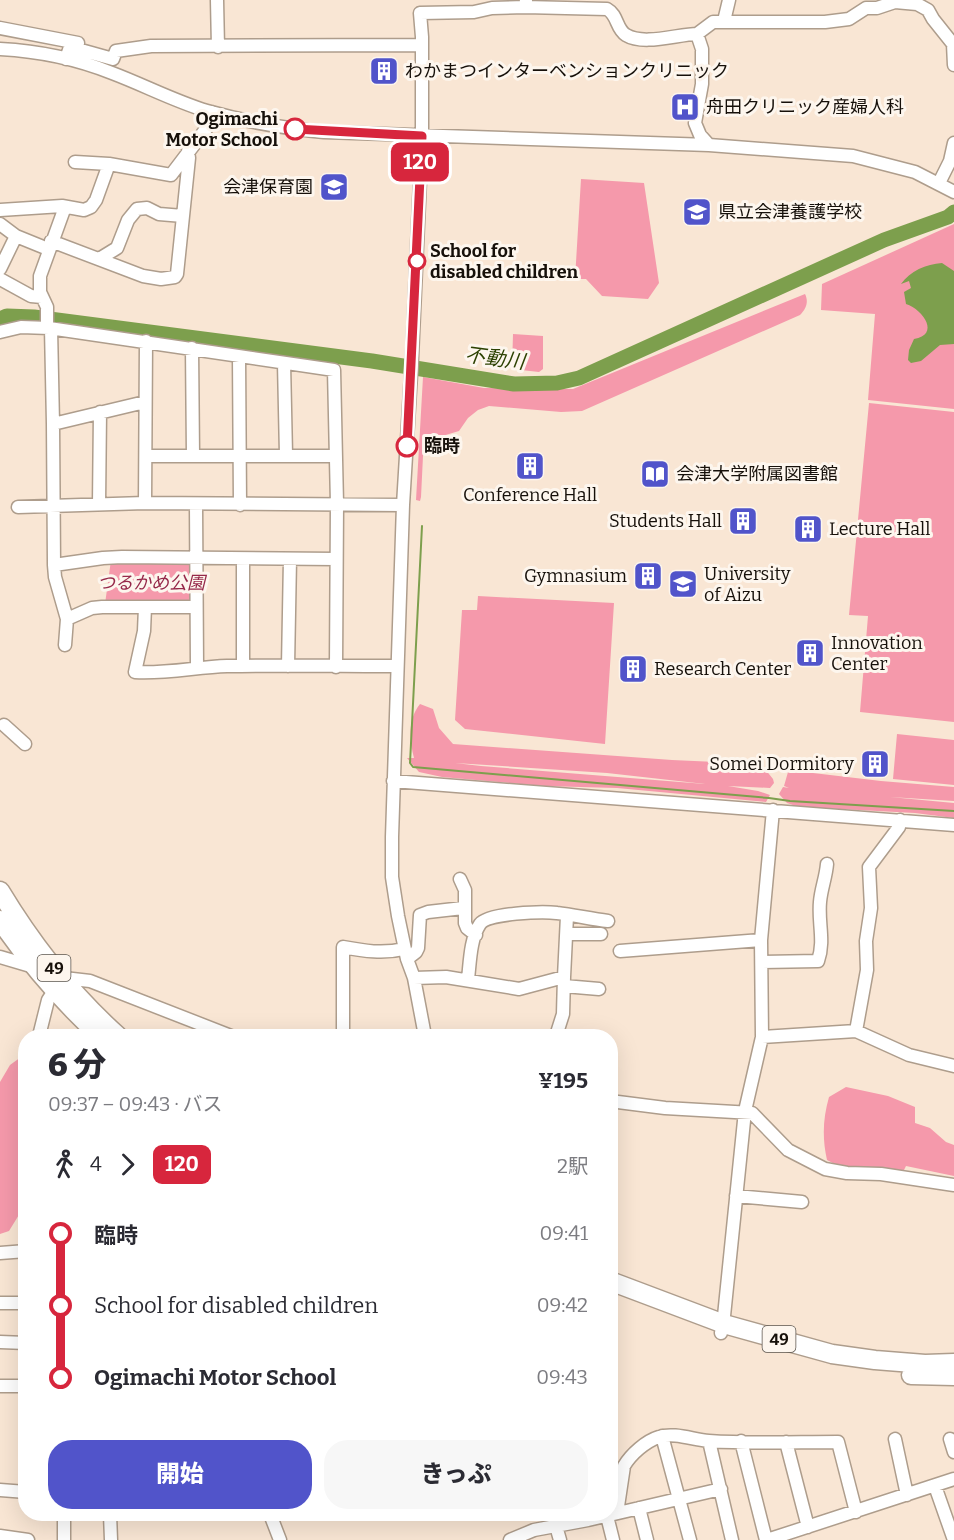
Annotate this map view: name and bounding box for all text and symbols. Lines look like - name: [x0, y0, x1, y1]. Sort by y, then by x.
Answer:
- building icon: わかまつインターベンションクリニック: [368, 55, 400, 87]
- place label: わかまつインターベンションクリニック: [405, 60, 729, 82]
- hospital icon: 舟田クリニック産婦人科: [669, 91, 701, 123]
- place label: 舟田クリニック産婦人科: [706, 96, 904, 118]
- place label: Ogimachi Motor School: [166, 108, 278, 151]
- marker: Ogimachi Motor School: [284, 118, 306, 140]
- line badge: 120: [386, 142, 454, 182]
- text: 120: [403, 149, 437, 175]
- school or university icon: 会津保育園: [318, 171, 350, 203]
- place label: 会津保育園: [223, 176, 313, 198]
- school or university icon: 県立会津養護学校: [681, 196, 713, 228]
- place label: 県立会津養護学校: [718, 201, 862, 223]
- place label: School for disabled children: [430, 240, 579, 283]
- marker: School for disabled children: [408, 252, 426, 270]
- water label: 不動川: [464, 342, 528, 374]
- marker: 臨時: [396, 435, 418, 457]
- place label: 臨時: [424, 435, 460, 457]
- building icon: Conference Hall: [514, 450, 546, 482]
- library icon: 会津大学附属図書館: [639, 458, 671, 490]
- place label: 会津大学附属図書館: [676, 463, 838, 485]
- place label: Conference Hall: [463, 484, 597, 506]
- building icon: Students Hall: [727, 505, 759, 537]
- place label: Students Hall: [609, 510, 722, 532]
- building icon: Lecture Hall: [792, 513, 824, 545]
- place label: Lecture Hall: [829, 518, 930, 540]
- building icon: Gymnasium: [632, 560, 664, 592]
- place label: University of Aizu: [704, 563, 791, 606]
- place label: Gymnasium: [524, 565, 627, 587]
- school or university icon: University of Aizu: [667, 568, 699, 600]
- park label: つるかめ公園: [97, 572, 208, 594]
- place label: Innovation Center: [831, 632, 923, 675]
- building icon: Innovation Center: [794, 637, 826, 669]
- building icon: Research Center: [617, 653, 649, 685]
- place label: Research Center: [654, 658, 791, 680]
- building icon: Somei Dormitory: [859, 748, 891, 780]
- place label: Somei Dormitory: [709, 753, 854, 775]
- road number: 49: [38, 955, 70, 981]
- text: 6 分: [48, 1045, 106, 1085]
- text: ¥195: [538, 1067, 588, 1094]
- text: 09:37 – 09:43 · バス: [48, 1092, 223, 1116]
- icon: walk: [48, 1148, 81, 1181]
- icon: forward: [111, 1148, 144, 1181]
- text: 120: [165, 1151, 199, 1177]
- text: 4: [90, 1152, 102, 1176]
- text: 2駅: [557, 1154, 588, 1178]
- text: 09:41: [539, 1221, 588, 1245]
- text: 臨時: [94, 1222, 138, 1249]
- text: School for disabled children: [94, 1292, 378, 1319]
- text: 09:42: [537, 1293, 588, 1317]
- road number: 49: [762, 1326, 796, 1352]
- text: Ogimachi Motor School: [94, 1364, 336, 1391]
- text: 09:43: [536, 1365, 588, 1389]
- button: 開始: [48, 1440, 312, 1509]
- button: きっぷ: [324, 1440, 588, 1509]

